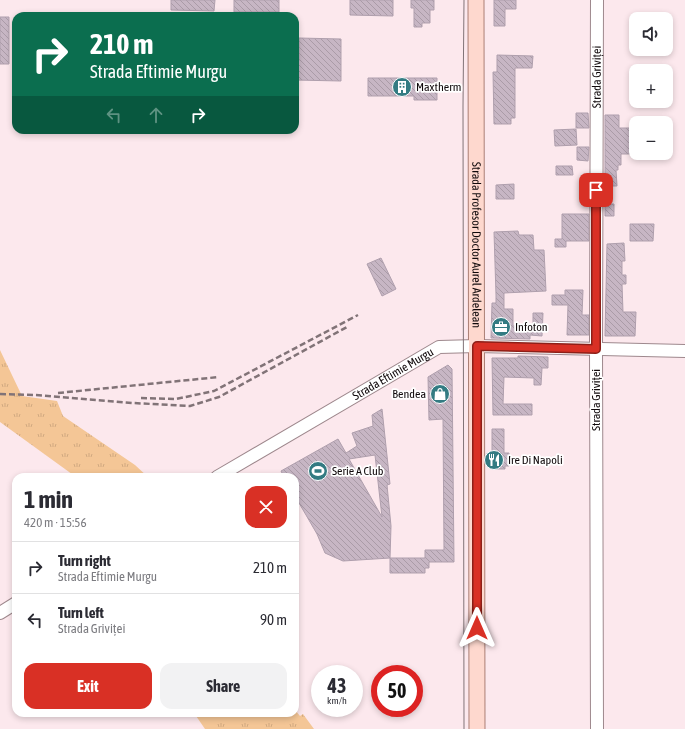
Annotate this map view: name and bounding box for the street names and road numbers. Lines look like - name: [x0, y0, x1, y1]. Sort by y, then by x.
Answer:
- street label: Strada Griviței: [590, 46, 604, 108]
- street label: Strada Profesor Doctor Aurel Ardelean: [469, 162, 483, 328]
- street label: Strada Eftimie Murgu: [350, 345, 436, 403]
- street label: Strada Griviței: [589, 369, 603, 431]

